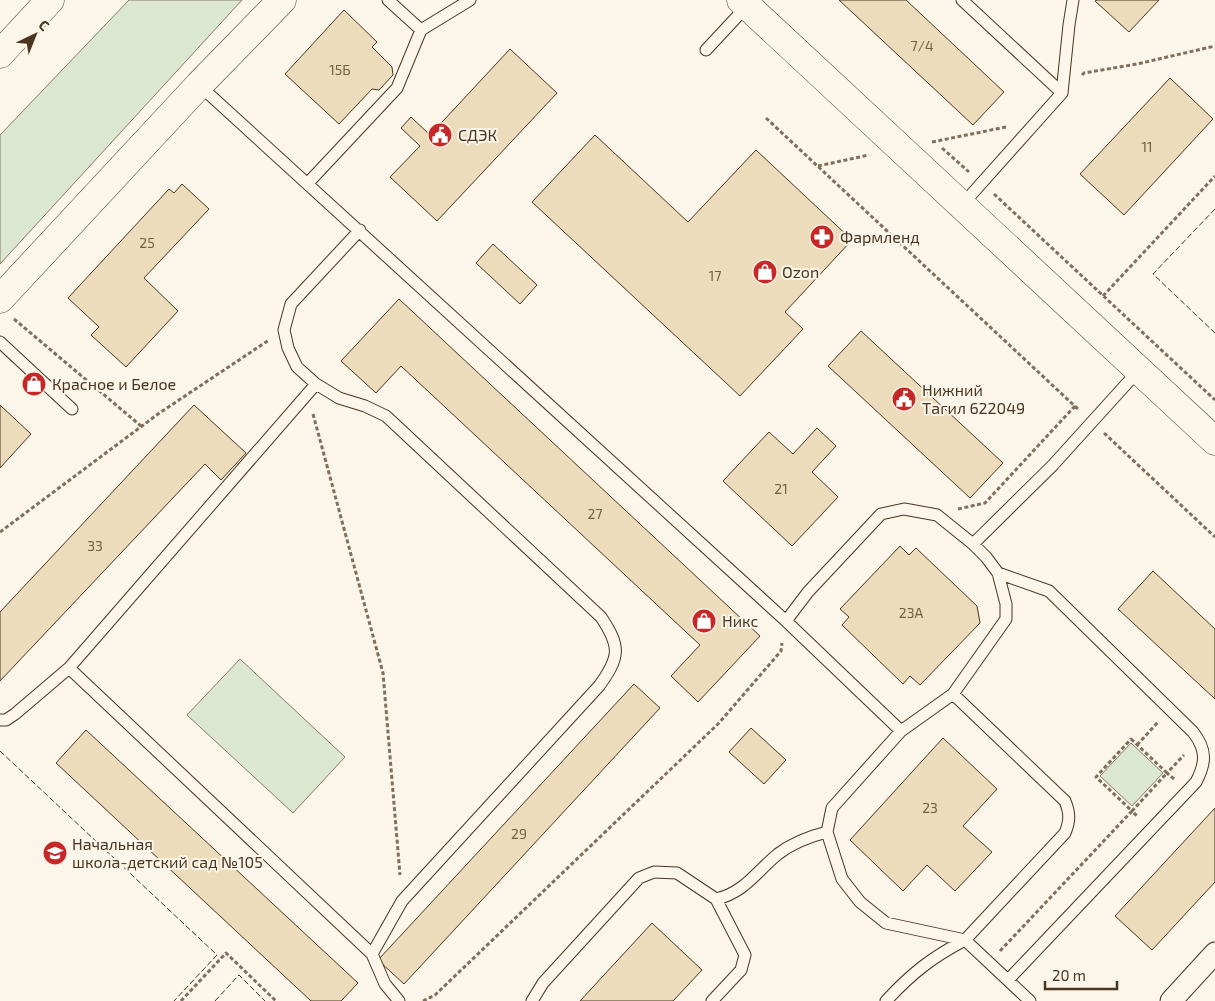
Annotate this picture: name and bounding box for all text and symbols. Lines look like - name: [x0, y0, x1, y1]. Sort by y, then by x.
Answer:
- north arrow: [10, 10, 60, 60]
- text: С: [35, 16, 53, 34]
- house number: 7/4: [910, 37, 934, 54]
- house number: 15Б: [329, 61, 351, 78]
- public building icon: СДЭК: [427, 122, 453, 148]
- place label: СДЭК: [458, 125, 497, 144]
- house number: 11: [1141, 138, 1153, 155]
- pharmacy icon: Фармленд: [809, 224, 835, 250]
- place label: Фармленд: [840, 227, 920, 246]
- house number: 25: [139, 234, 155, 251]
- shop icon: Ozon: [752, 259, 778, 285]
- place label: Ozon: [782, 262, 819, 281]
- house number: 17: [709, 267, 721, 284]
- shop icon: Красное и Белое: [21, 371, 47, 397]
- place label: Красное и Белое: [52, 374, 176, 393]
- place label: Нижний Тагил 622049: [922, 380, 1025, 417]
- public building icon: Нижний Тагил 622049: [891, 386, 917, 412]
- house number: 21: [774, 480, 788, 497]
- house number: 27: [587, 505, 603, 522]
- house number: 33: [87, 537, 103, 554]
- house number: 23А: [899, 604, 923, 621]
- shop icon: Никс: [691, 608, 717, 634]
- place label: Никс: [722, 611, 759, 630]
- house number: 23: [922, 799, 938, 816]
- house number: 29: [511, 825, 527, 842]
- place label: Начальная школа-детский сад №105: [72, 834, 263, 871]
- school or university icon: Начальная школа-детский сад №105: [42, 840, 68, 866]
- scale bar: [1045, 958, 1118, 990]
- text: 20 m: [1052, 966, 1086, 984]

